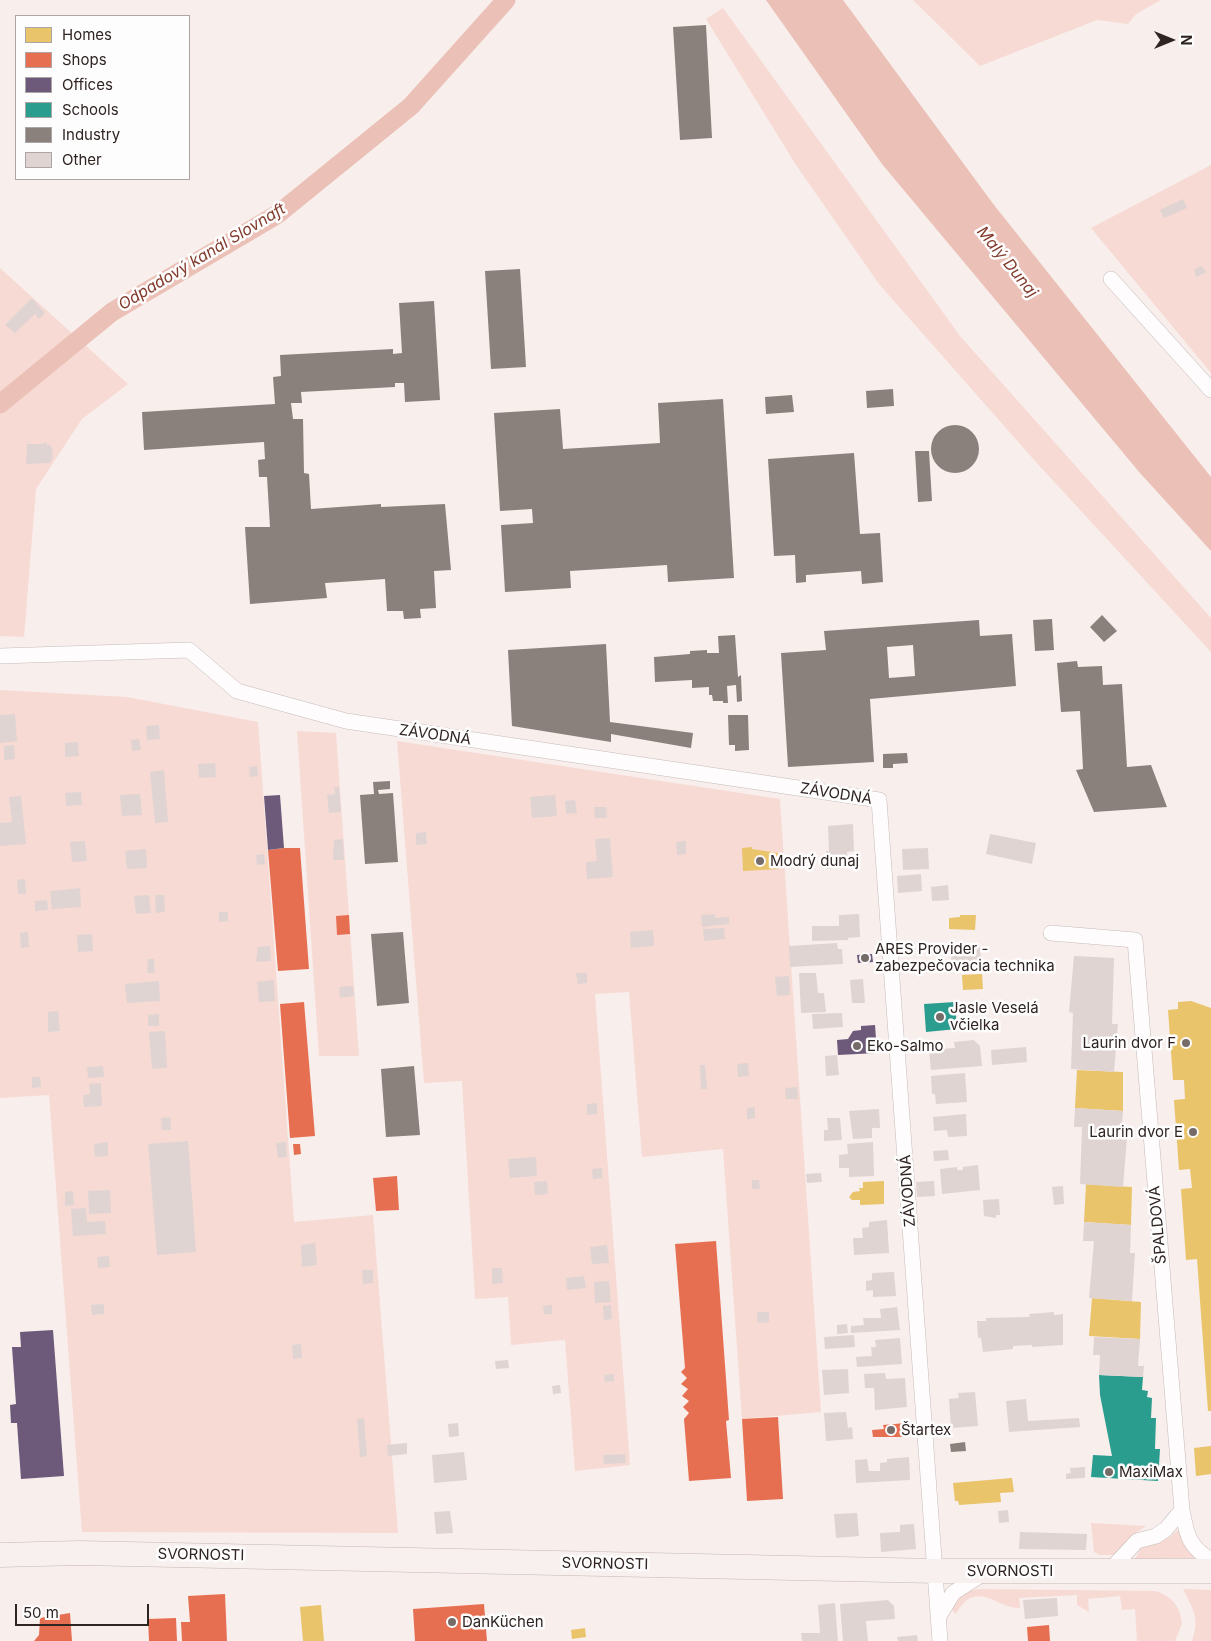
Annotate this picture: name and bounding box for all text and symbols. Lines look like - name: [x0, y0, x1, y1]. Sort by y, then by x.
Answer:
- legend: [15, 15, 190, 180]
- north arrow: [1146, 15, 1196, 65]
- text: Homes: [62, 25, 112, 44]
- text: N: [1178, 35, 1195, 45]
- text: Shops: [62, 50, 107, 69]
- text: Offices: [62, 75, 113, 94]
- text: Schools: [62, 100, 119, 119]
- text: Industry: [62, 125, 120, 144]
- text: Other: [62, 150, 102, 169]
- water label: Odpadový kanál Slovnaft: [115, 199, 289, 315]
- water label: Malý Dunaj: [973, 223, 1041, 301]
- street label: ZÁVODNÁ: [398, 721, 472, 749]
- street label: ZÁVODNÁ: [799, 779, 873, 809]
- place label: Modrý dunaj: [770, 852, 859, 870]
- marker: Modrý dunaj: [754, 855, 766, 867]
- place label: ARES Provider - zabezpečovacia technika: [875, 940, 1055, 975]
- marker: ARES Provider - zabezpečovacia technika: [859, 952, 871, 964]
- place label: Jasle Veselá včielka: [950, 999, 1039, 1034]
- marker: Jasle Veselá včielka: [934, 1011, 946, 1023]
- place label: Laurin dvor F: [1083, 1034, 1176, 1052]
- place label: Eko-Salmo: [867, 1037, 944, 1055]
- marker: Laurin dvor F: [1180, 1037, 1192, 1049]
- marker: Eko-Salmo: [851, 1040, 863, 1052]
- place label: Laurin dvor E: [1089, 1123, 1183, 1141]
- marker: Laurin dvor E: [1187, 1126, 1199, 1138]
- street label: ZÁVODNÁ: [896, 1154, 920, 1228]
- street label: ŠPALDOVÁ: [1146, 1185, 1170, 1265]
- place label: Štartex: [901, 1421, 951, 1439]
- marker: Štartex: [885, 1424, 897, 1436]
- place label: MaxiMax: [1119, 1463, 1183, 1481]
- marker: MaxiMax: [1103, 1466, 1115, 1478]
- street label: SVORNOSTI: [158, 1545, 244, 1565]
- street label: SVORNOSTI: [562, 1554, 648, 1574]
- street label: SVORNOSTI: [967, 1562, 1053, 1580]
- scale bar: [18, 1594, 151, 1626]
- text: 50 m: [23, 1603, 59, 1622]
- place label: DanKüchen: [462, 1613, 544, 1631]
- marker: DanKüchen: [446, 1616, 458, 1628]

